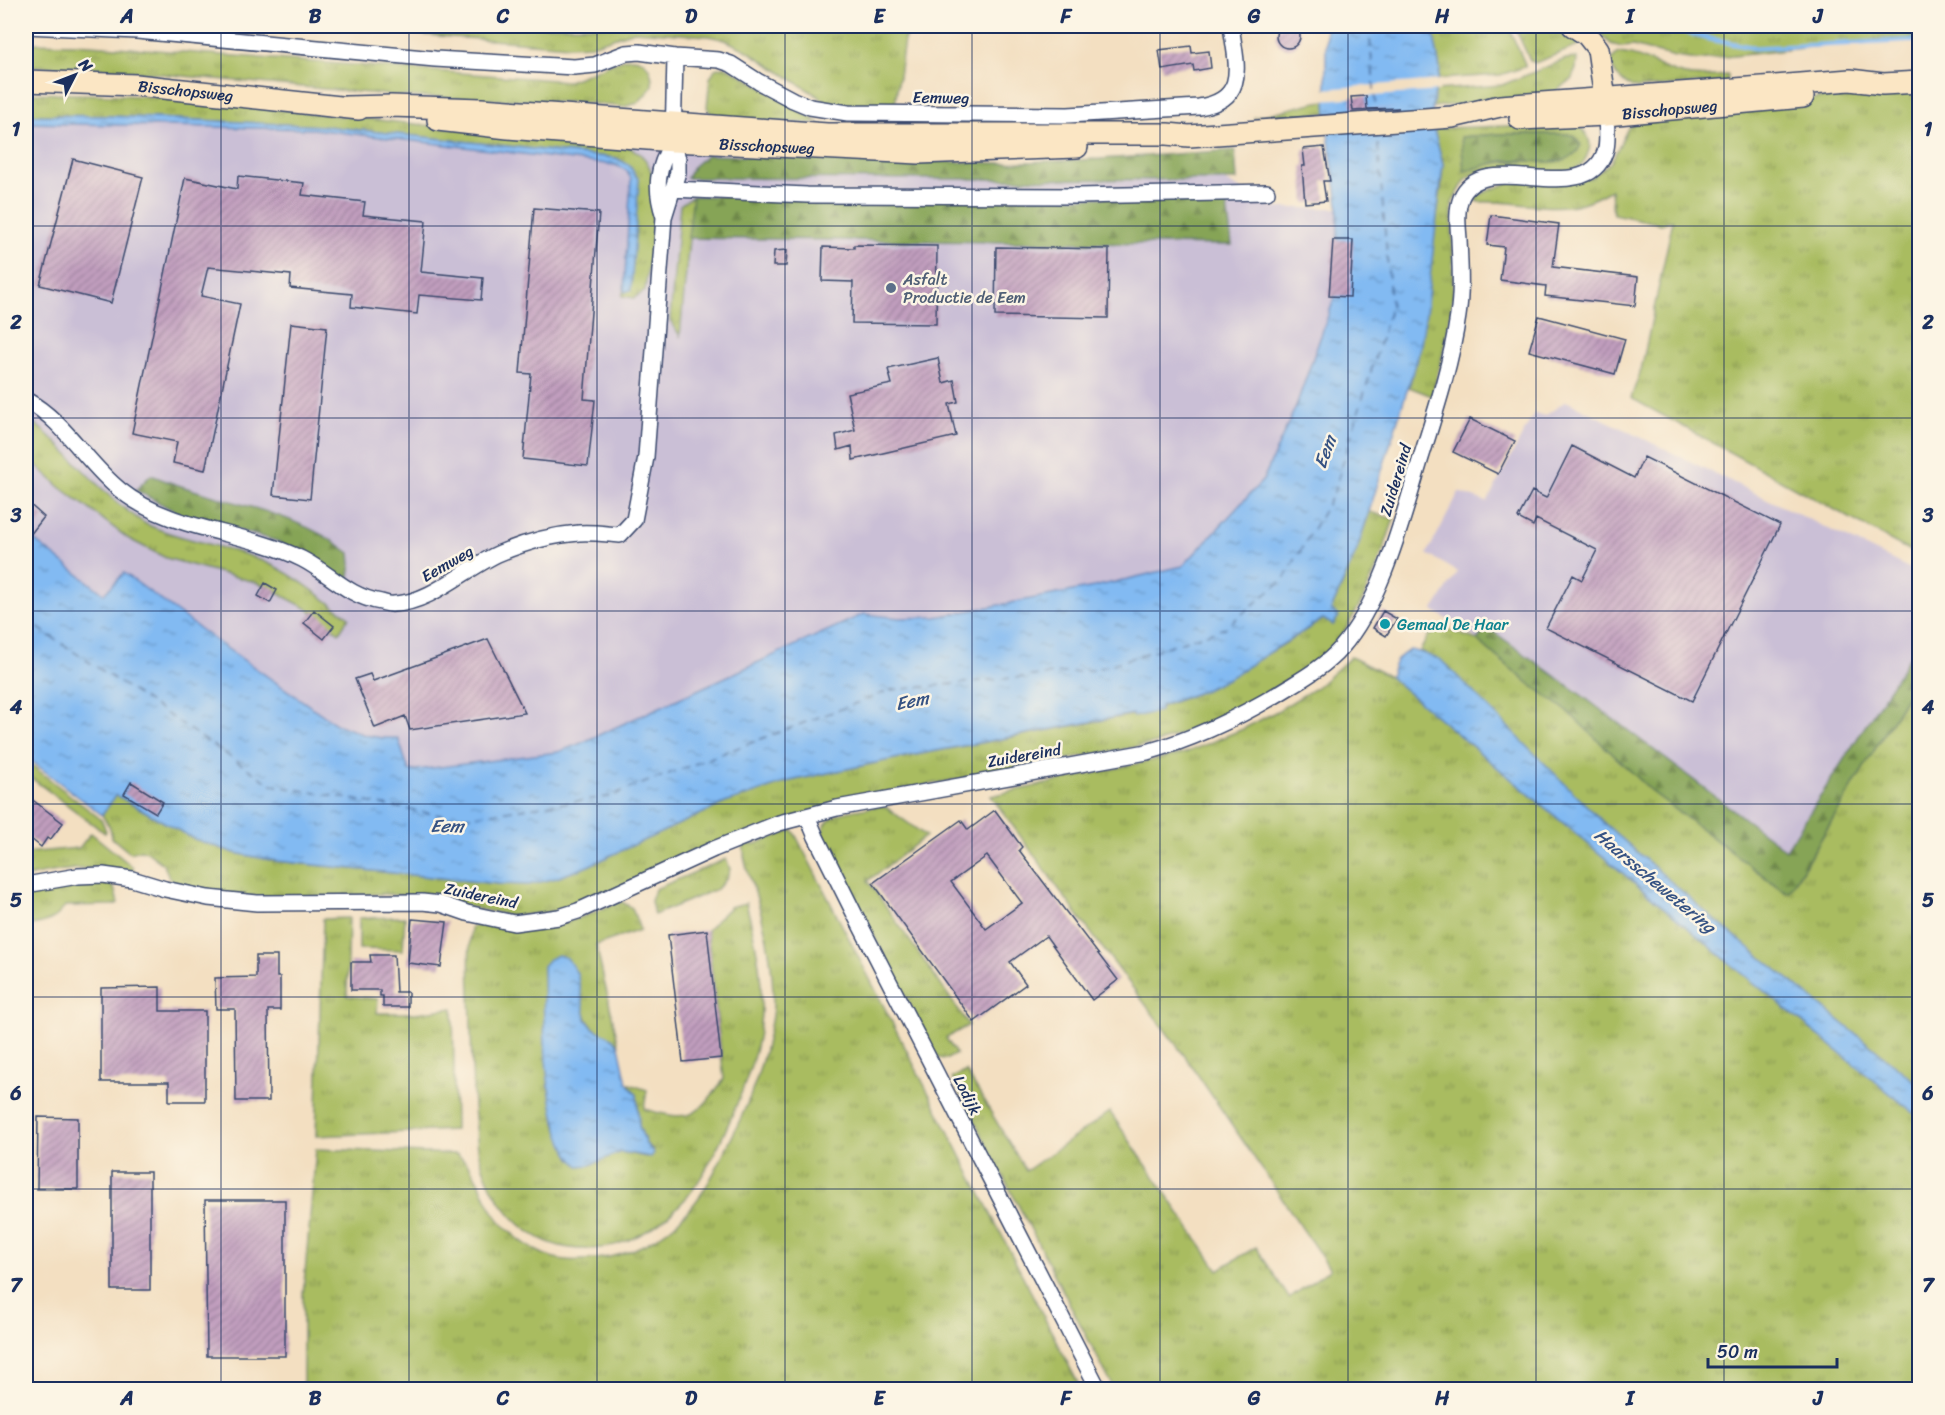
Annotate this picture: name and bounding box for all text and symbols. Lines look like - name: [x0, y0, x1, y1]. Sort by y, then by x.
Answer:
- text: A: [119, 0, 134, 34]
- text: B: [309, 0, 322, 34]
- text: C: [496, 0, 510, 34]
- text: D: [685, 0, 698, 34]
- text: E: [873, 0, 886, 34]
- text: F: [1060, 0, 1073, 34]
- text: G: [1247, 0, 1261, 34]
- text: H: [1434, 0, 1450, 34]
- text: I: [1625, 0, 1636, 34]
- text: J: [1812, 0, 1824, 34]
- north arrow: [45, 45, 105, 105]
- text: N: [71, 51, 101, 80]
- street label: Bisschopsweg: [136, 71, 235, 110]
- street label: Eemweg: [912, 83, 970, 112]
- street label: Bisschopsweg: [1621, 91, 1719, 128]
- text: 1: [12, 112, 21, 147]
- text: 1: [1924, 112, 1933, 147]
- street label: Bisschopsweg: [718, 129, 815, 163]
- place label: Asfalt Productie de Eem: [902, 265, 1026, 312]
- marker: Asfalt Productie de Eem: [884, 281, 898, 295]
- text: 2: [9, 305, 22, 340]
- text: 2: [1921, 305, 1934, 340]
- water label: Eem: [1304, 429, 1346, 473]
- street label: Zuidereind: [1371, 439, 1421, 520]
- text: 3: [10, 498, 22, 533]
- text: 3: [1922, 498, 1934, 533]
- street label: Eemweg: [415, 537, 479, 590]
- place label: Gemaal De Haar: [1397, 610, 1510, 639]
- marker: Gemaal De Haar: [1378, 617, 1392, 631]
- water label: Eem: [892, 681, 934, 720]
- text: 4: [9, 690, 23, 725]
- text: 4: [1921, 690, 1935, 725]
- street label: Zuidereind: [985, 735, 1065, 776]
- water label: Eem: [430, 810, 466, 842]
- water label: Haarsschewetering: [1587, 820, 1725, 943]
- street label: Zuidereind: [442, 874, 522, 918]
- text: 5: [10, 883, 22, 918]
- text: 5: [1922, 883, 1934, 918]
- street label: Lodijk: [945, 1070, 990, 1121]
- text: 6: [9, 1076, 22, 1111]
- text: 6: [1921, 1076, 1934, 1111]
- text: 7: [10, 1268, 23, 1303]
- text: 7: [1922, 1268, 1935, 1303]
- scale bar: [1708, 1331, 1837, 1369]
- text: 50 m: [1717, 1336, 1758, 1368]
- text: A: [119, 1381, 134, 1415]
- text: B: [309, 1381, 322, 1415]
- text: C: [496, 1381, 510, 1415]
- text: D: [685, 1381, 698, 1415]
- text: E: [873, 1381, 886, 1415]
- text: F: [1060, 1381, 1073, 1415]
- text: G: [1247, 1381, 1261, 1415]
- text: H: [1434, 1381, 1450, 1415]
- text: I: [1625, 1381, 1636, 1415]
- text: J: [1812, 1381, 1824, 1415]

